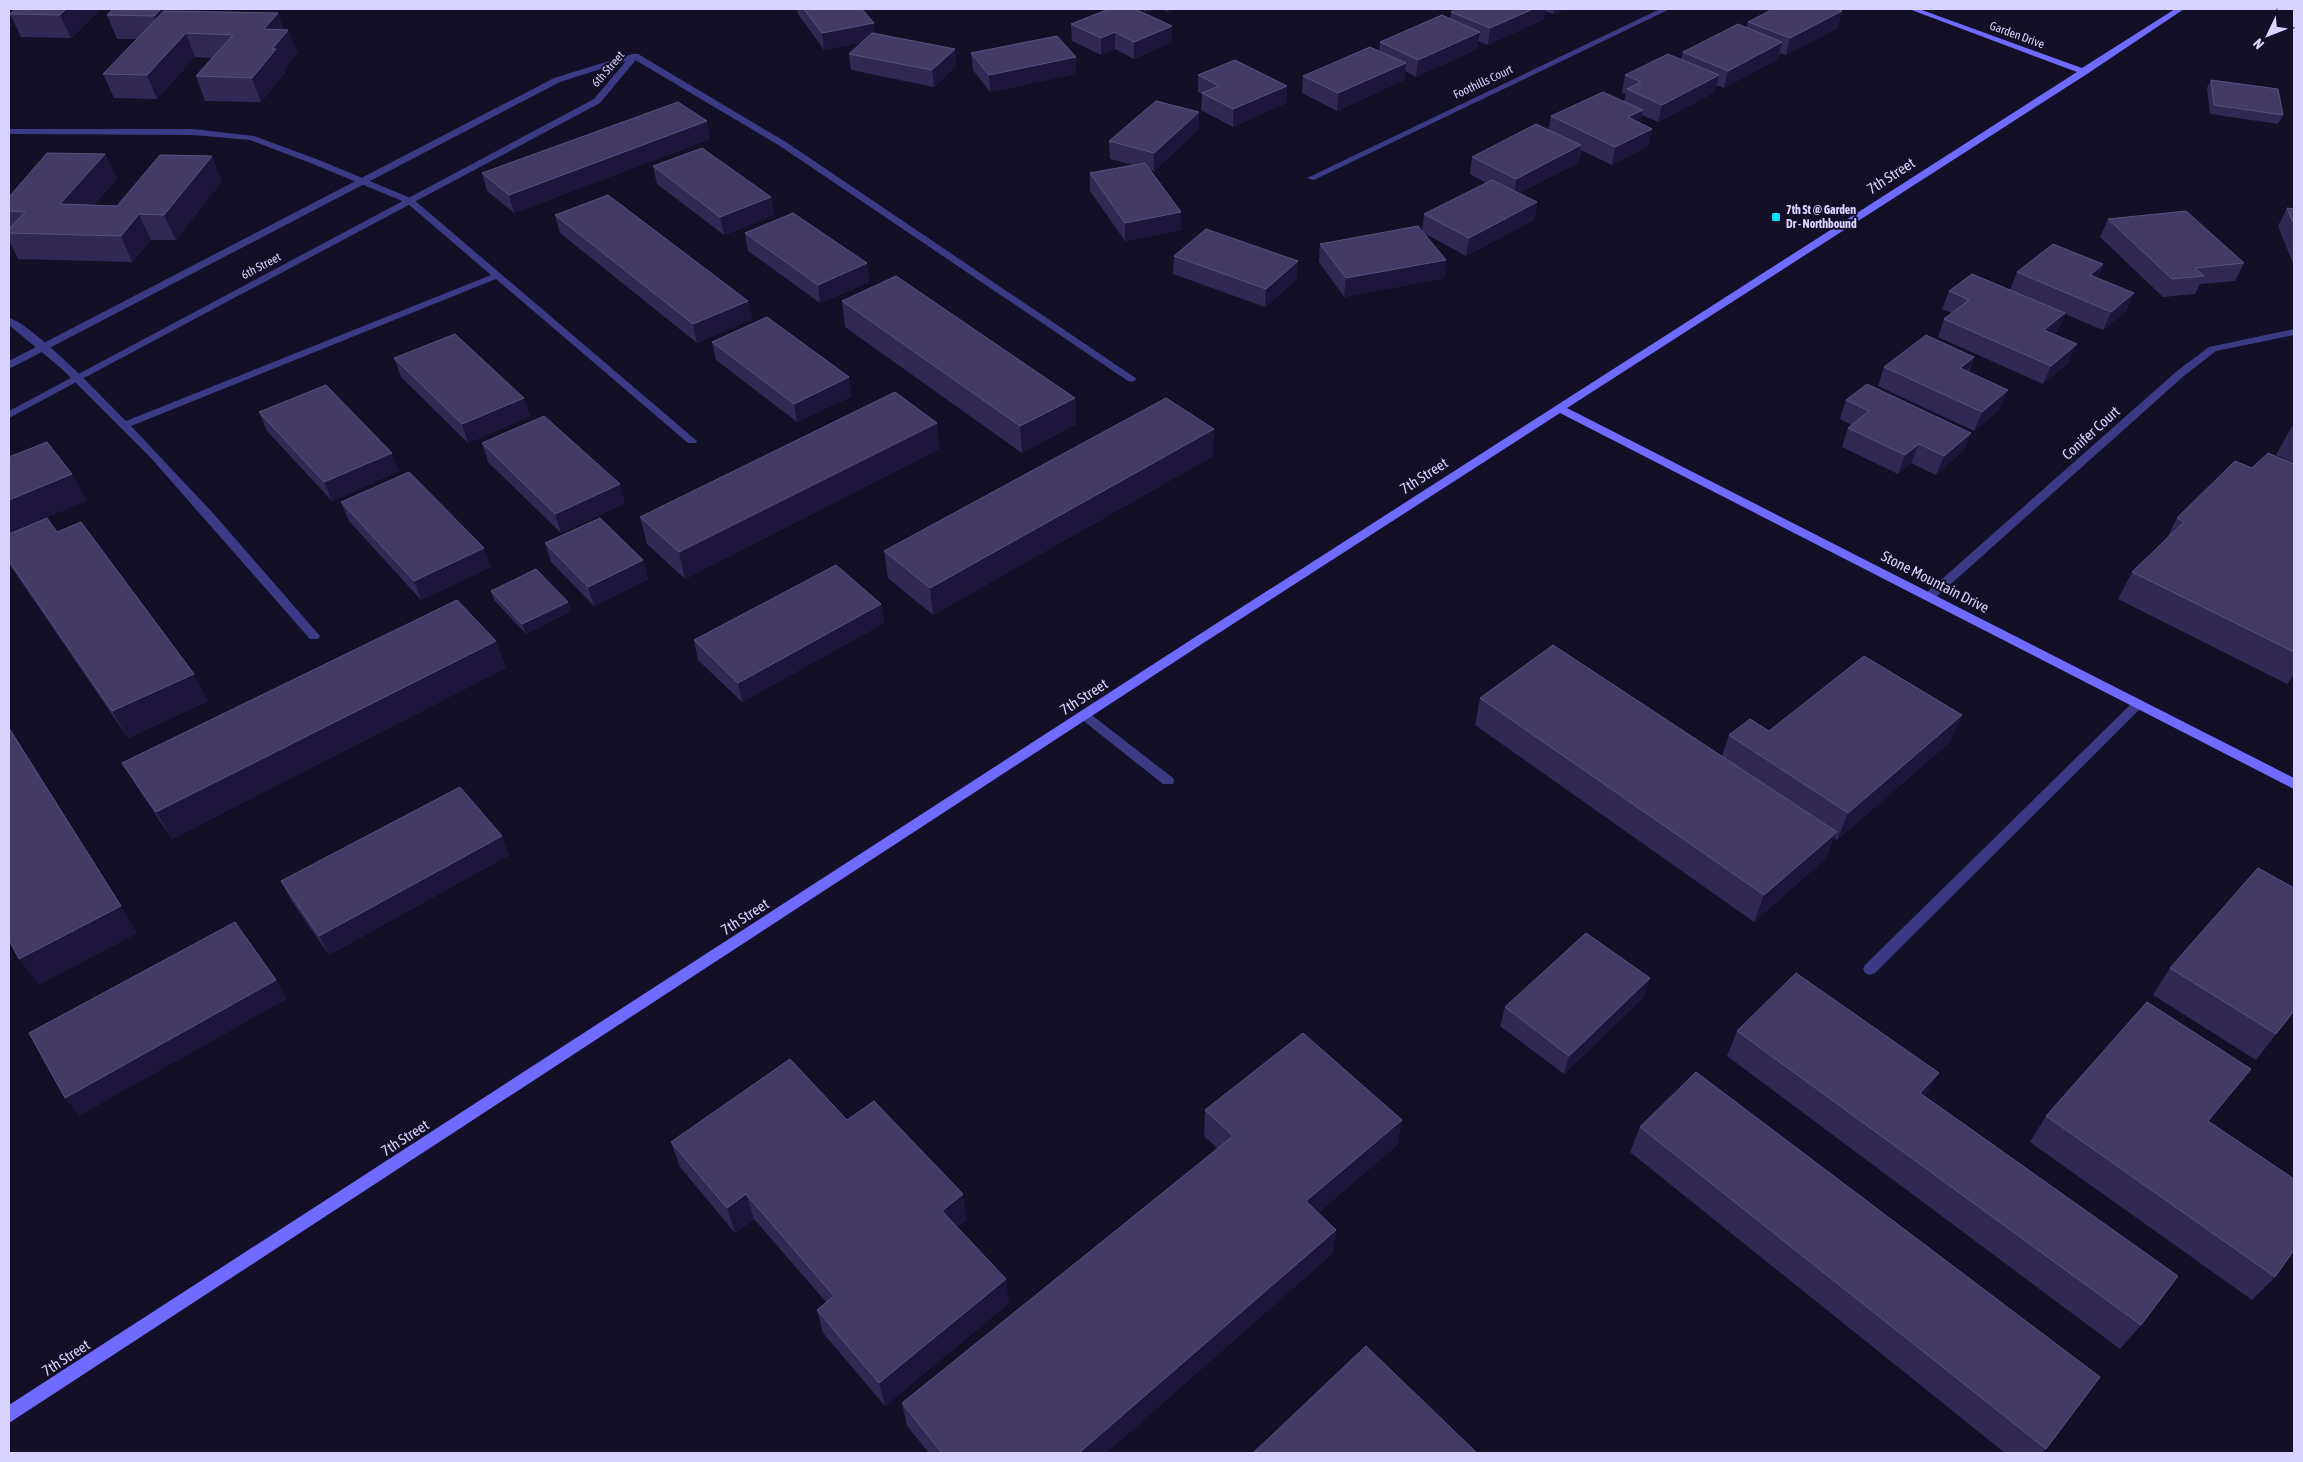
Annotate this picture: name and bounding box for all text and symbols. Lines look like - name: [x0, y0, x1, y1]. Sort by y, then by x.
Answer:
- north arrow: [2243, 10, 2293, 60]
- street label: Garden Drive: [1988, 19, 2046, 51]
- text: N: [2250, 35, 2267, 52]
- street label: 6th Street: [589, 48, 628, 90]
- street label: Foothills Court: [1451, 62, 1515, 102]
- street label: 7th Street: [1864, 154, 1918, 197]
- place label: 7th St @ Garden Dr - Northbound: [1786, 203, 1857, 231]
- marker: 7th St @ Garden Dr - Northbound: [1770, 211, 1782, 223]
- street label: 6th Street: [239, 249, 284, 282]
- street label: Conifer Court: [2058, 402, 2123, 463]
- street label: 7th Street: [1397, 454, 1451, 497]
- street label: Stone Mountain Drive: [1879, 547, 1992, 616]
- street label: 7th Street: [1057, 675, 1111, 718]
- street label: 7th Street: [718, 895, 772, 938]
- street label: 7th Street: [378, 1116, 432, 1159]
- street label: 7th Street: [39, 1336, 93, 1379]

